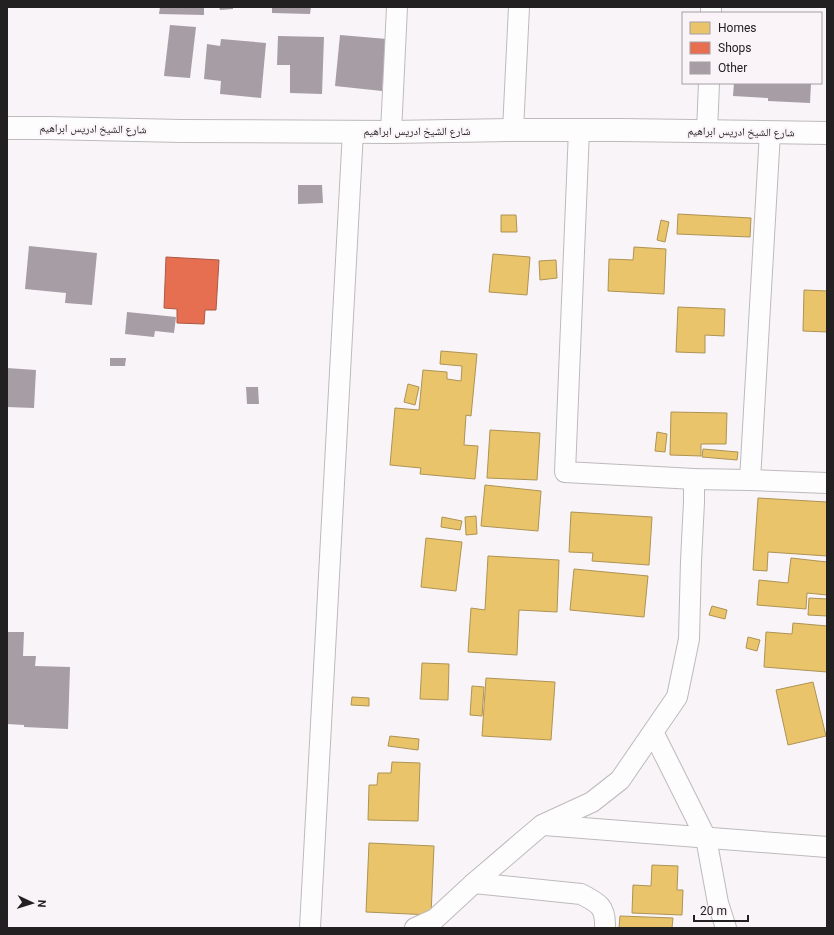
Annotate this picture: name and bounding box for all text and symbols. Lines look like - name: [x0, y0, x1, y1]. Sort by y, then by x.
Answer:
- legend: [682, 12, 822, 84]
- text: Homes: [718, 21, 756, 35]
- text: Shops: [718, 41, 752, 55]
- text: Other: [718, 61, 747, 75]
- street label: شارع الشيخ ادريس ابراهيم: [39, 122, 147, 137]
- street label: شارع الشيخ ادريس ابراهيم: [363, 125, 471, 139]
- street label: شارع الشيخ ادريس ابراهيم: [687, 125, 795, 140]
- north arrow: [12, 883, 52, 923]
- scale bar: [694, 897, 748, 923]
- text: N: [35, 899, 48, 908]
- text: 20 m: [700, 904, 727, 918]

